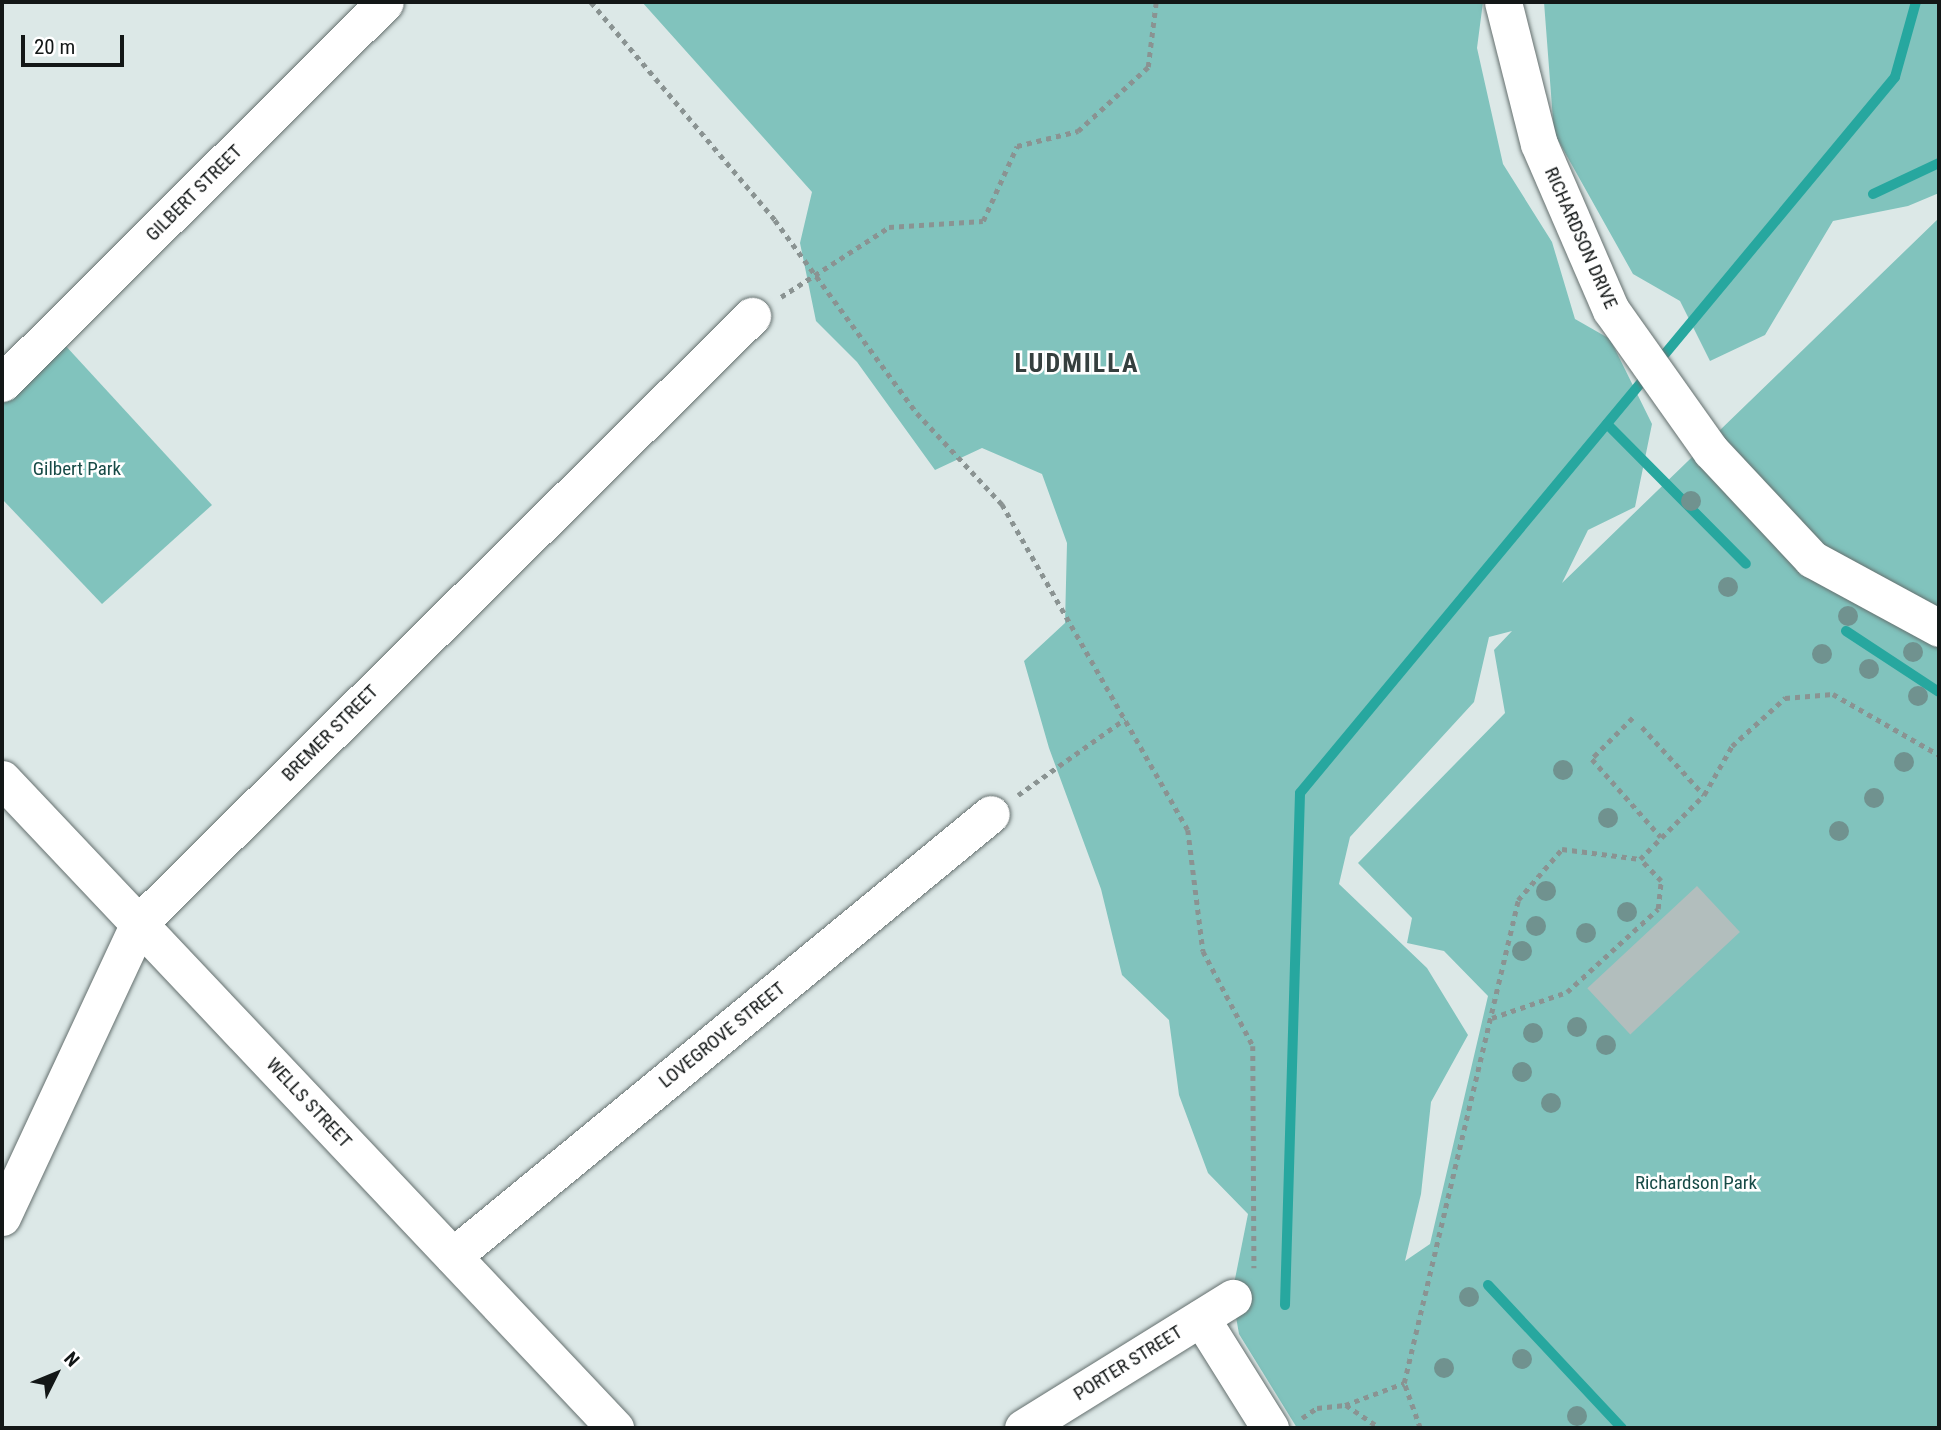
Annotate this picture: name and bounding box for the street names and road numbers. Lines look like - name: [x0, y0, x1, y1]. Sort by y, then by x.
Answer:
- street label: GILBERT STREET: [141, 140, 247, 246]
- street label: RICHARDSON DRIVE: [1540, 164, 1622, 312]
- street label: BREMER STREET: [277, 680, 383, 786]
- street label: LOVEGROVE STREET: [654, 977, 790, 1093]
- street label: WELLS STREET: [261, 1053, 357, 1153]
- street label: PORTER STREET: [1069, 1321, 1187, 1405]

